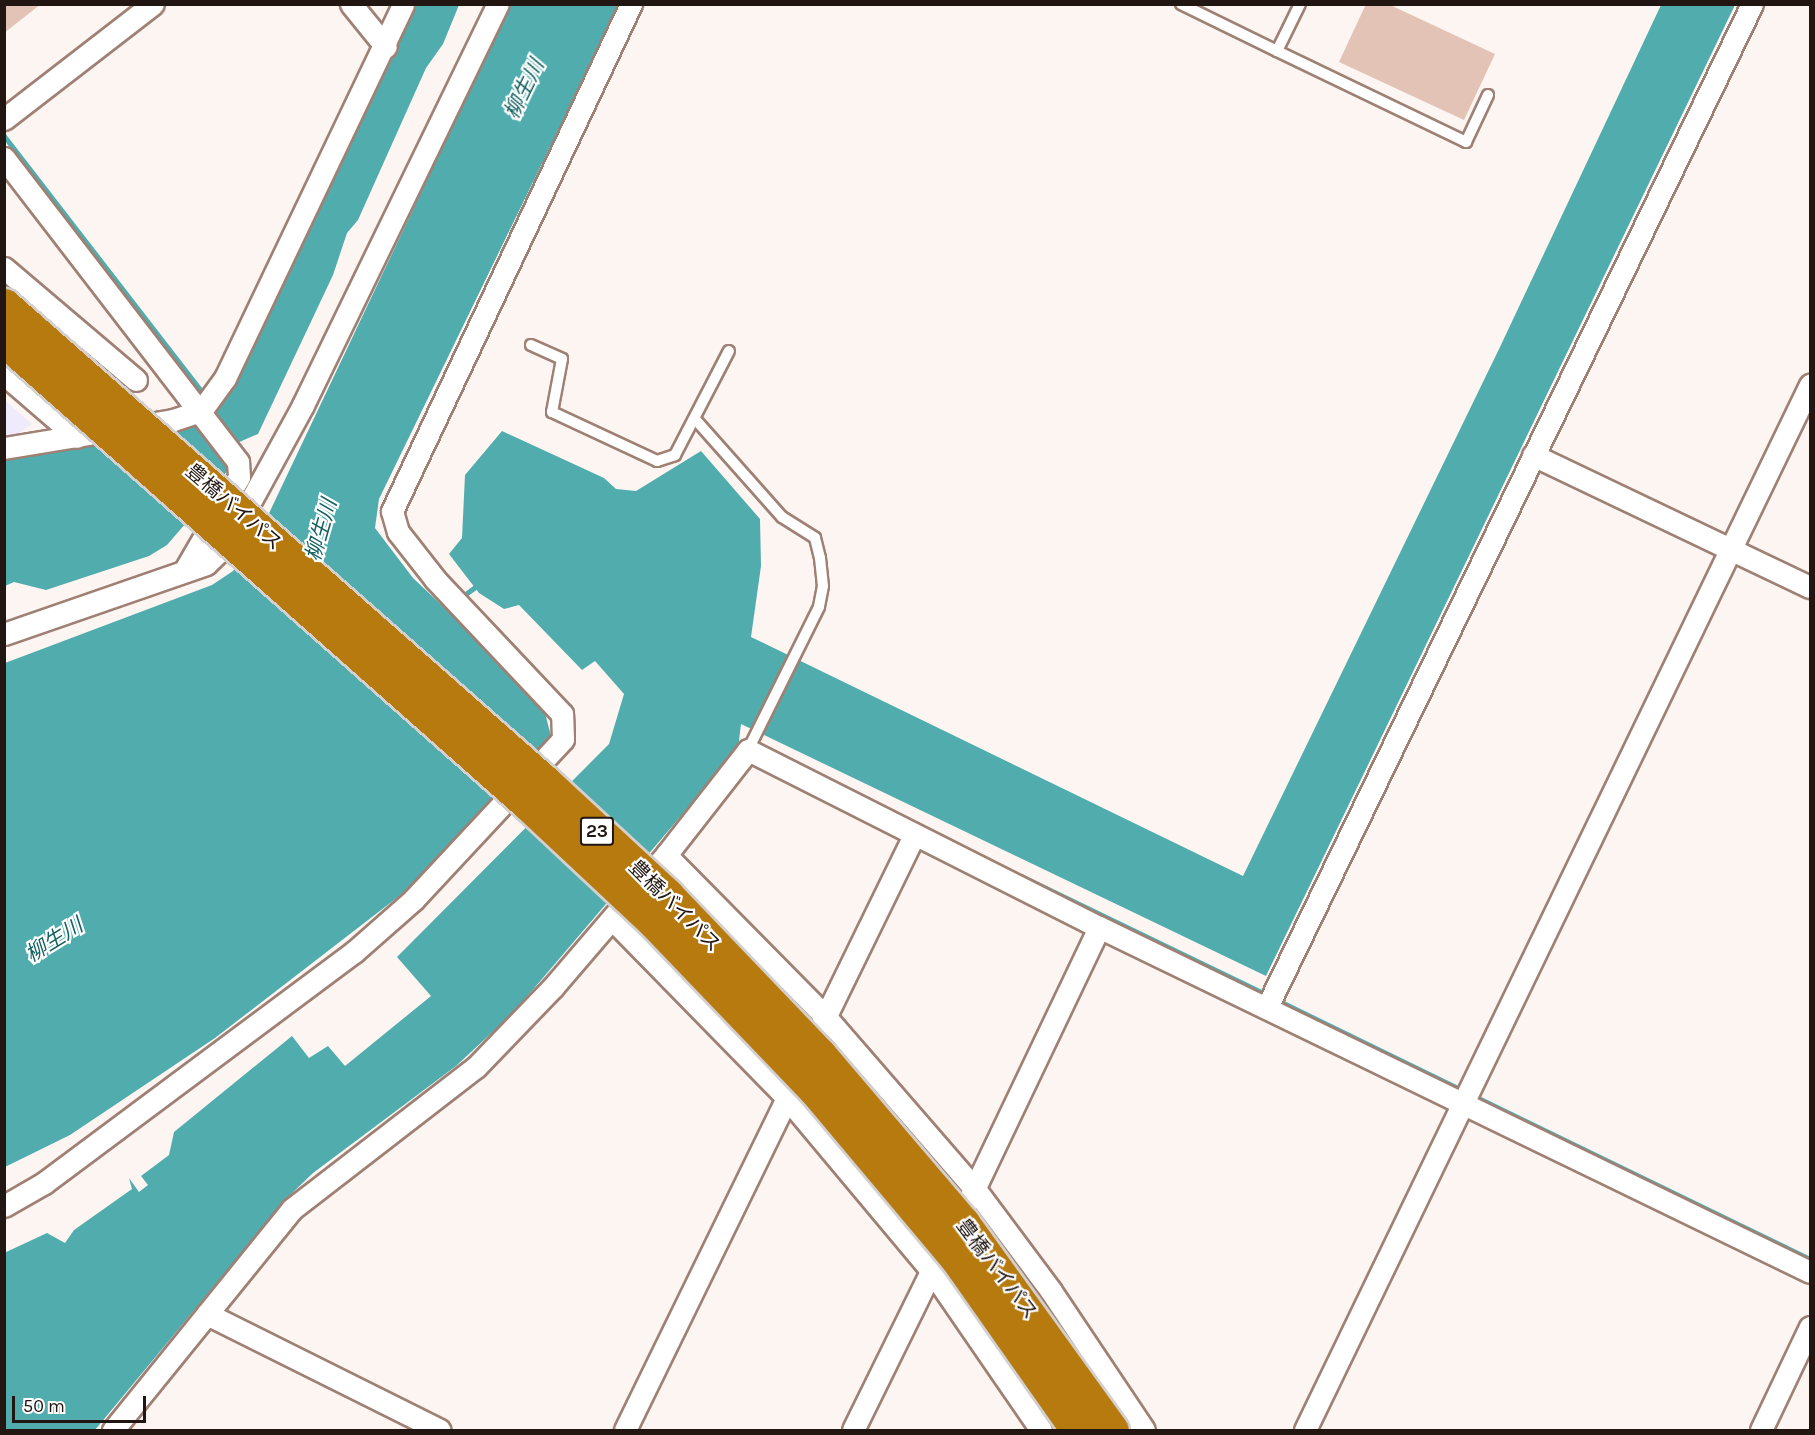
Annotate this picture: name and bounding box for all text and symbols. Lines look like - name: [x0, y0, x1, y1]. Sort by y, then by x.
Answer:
- water label: 柳生川: [499, 55, 549, 123]
- street label: 豊橋バイパス: [181, 459, 287, 555]
- water label: 柳生川: [300, 496, 342, 564]
- road number: 23: [579, 816, 615, 846]
- street label: 豊橋バイパス: [624, 855, 726, 957]
- water label: 柳生川: [21, 913, 87, 967]
- street label: 豊橋バイパス: [951, 1214, 1043, 1324]
- scale bar: [15, 1384, 148, 1422]
- text: 50 m: [23, 1395, 65, 1417]

